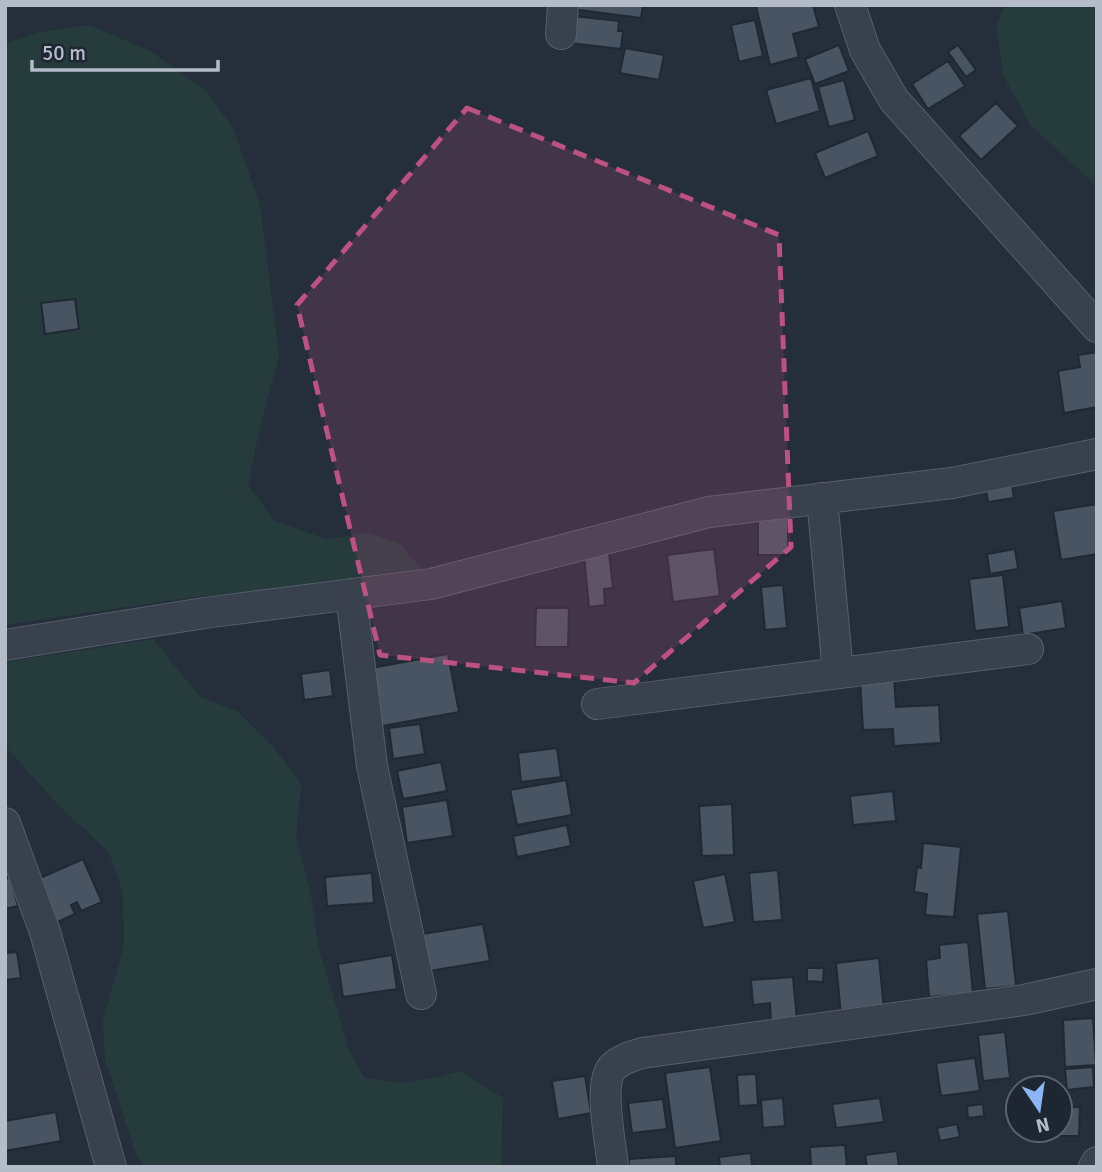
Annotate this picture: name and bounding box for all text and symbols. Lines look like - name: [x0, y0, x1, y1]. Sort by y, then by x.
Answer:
- scale bar: [32, 28, 217, 72]
- text: 50 m: [42, 40, 86, 66]
- north arrow: [1004, 1074, 1074, 1144]
- text: N: [1033, 1111, 1052, 1138]

